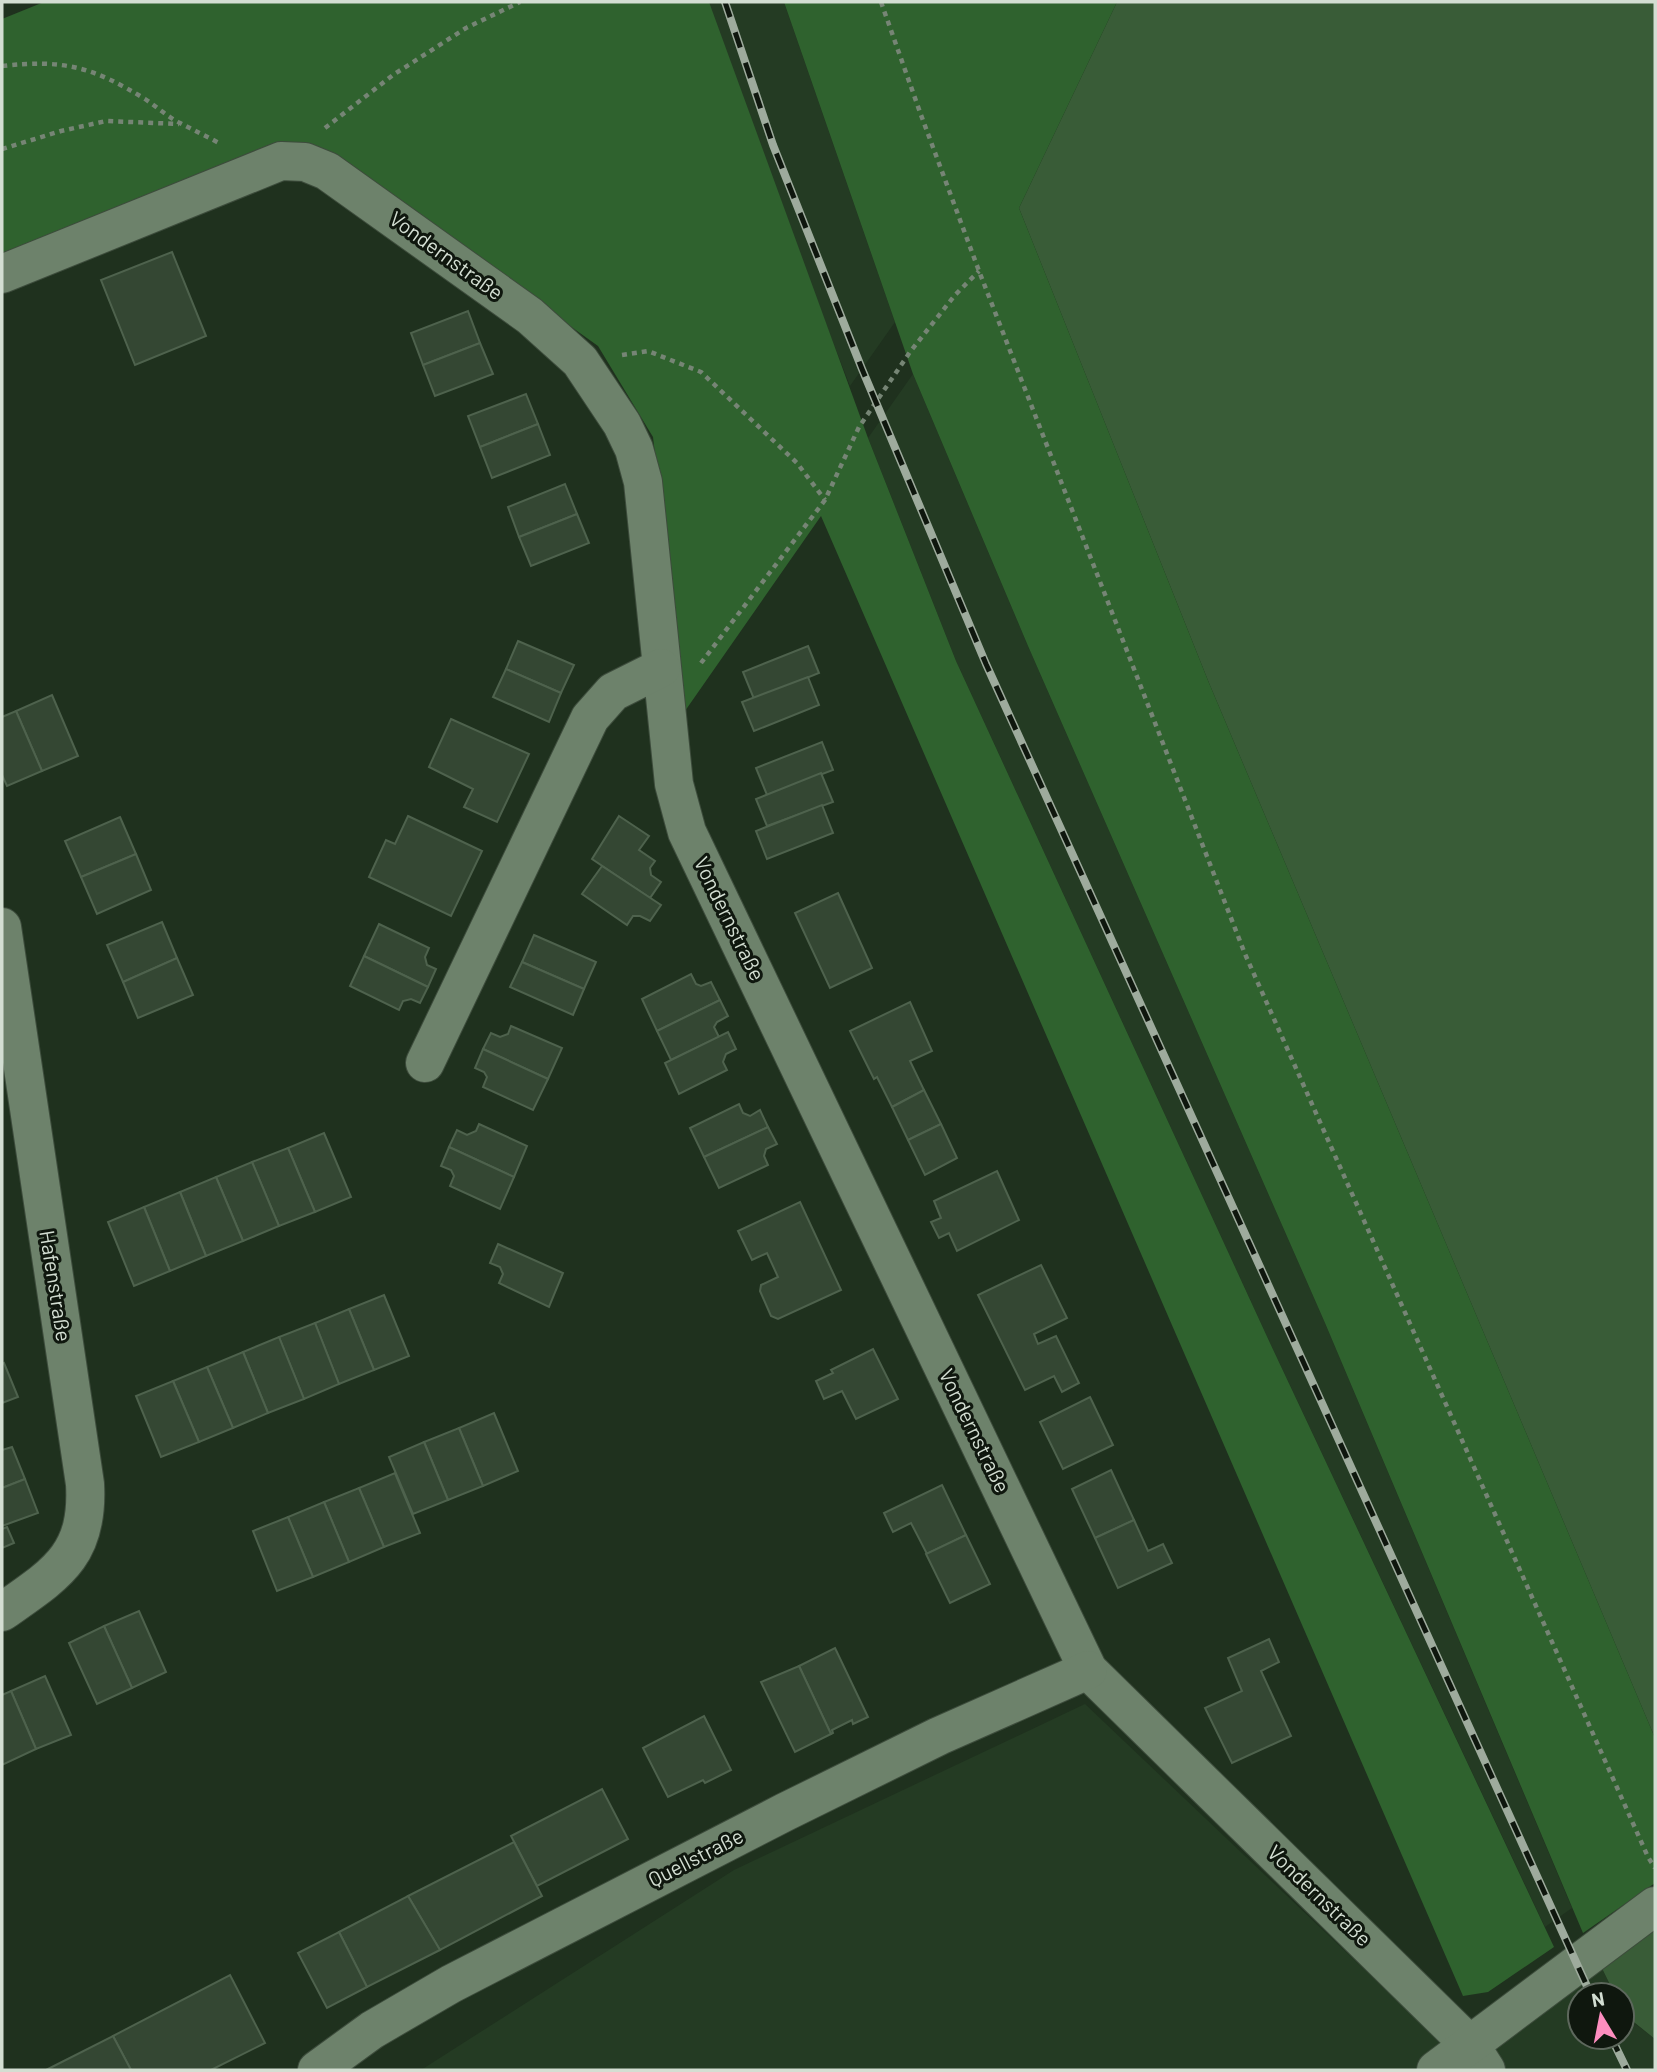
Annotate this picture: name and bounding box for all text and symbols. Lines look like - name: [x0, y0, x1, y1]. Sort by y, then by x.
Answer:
- street label: Vondernstraße: [385, 205, 509, 304]
- street label: Vondernstraße: [690, 852, 771, 984]
- street label: Hafenstraße: [35, 1228, 78, 1343]
- street label: Vondernstraße: [935, 1364, 1016, 1496]
- street label: Quellstraße: [644, 1822, 747, 1891]
- street label: Vondernstraße: [1263, 1839, 1377, 1951]
- north arrow: [1566, 1981, 1636, 2051]
- text: N: [1590, 1986, 1606, 2011]

